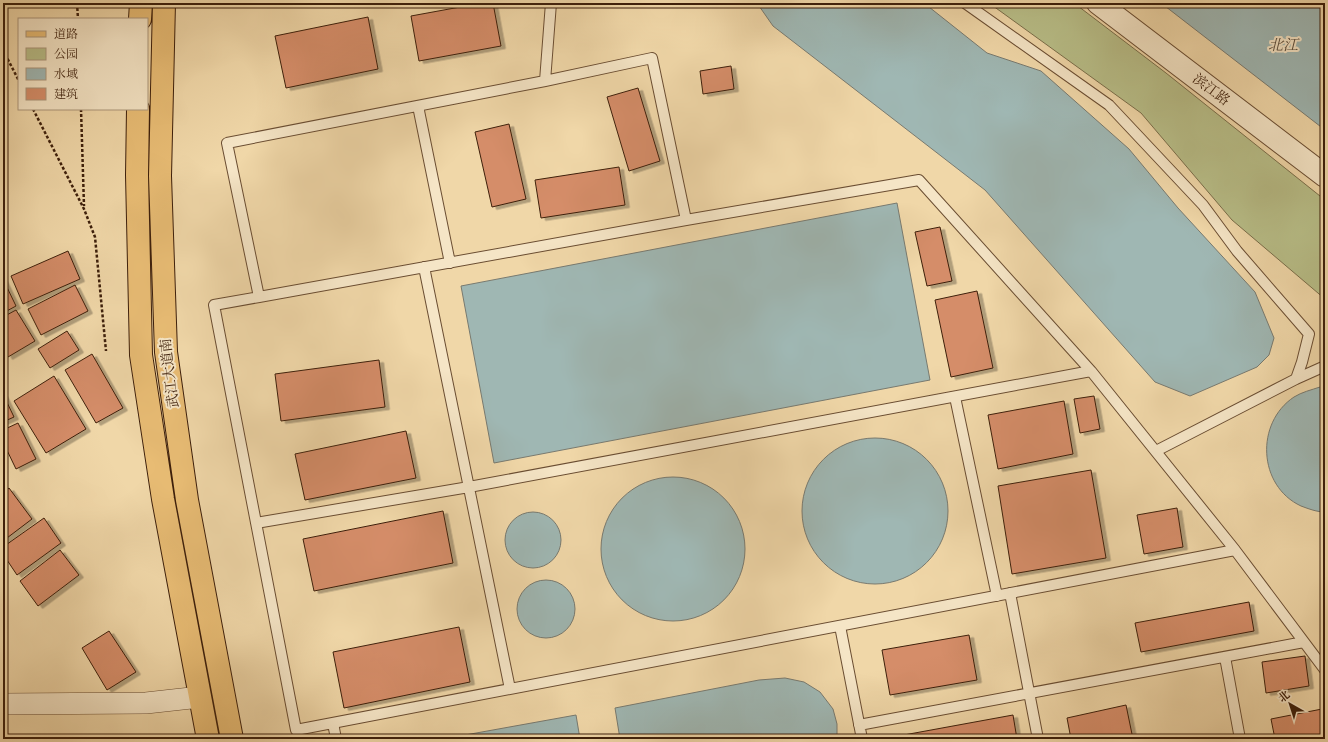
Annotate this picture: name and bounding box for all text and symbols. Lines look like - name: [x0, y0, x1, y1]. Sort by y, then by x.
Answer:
- legend: [18, 18, 148, 110]
- text: 道路: [54, 27, 78, 42]
- water label: 北江: [1268, 36, 1300, 55]
- text: 公园: [54, 47, 78, 62]
- text: 水域: [54, 67, 78, 82]
- street label: 滨江路: [1189, 70, 1233, 110]
- text: 建筑: [54, 87, 78, 102]
- street label: 武江大道南: [157, 337, 183, 409]
- north arrow: [1270, 684, 1310, 724]
- text: 北: [1276, 688, 1293, 706]

